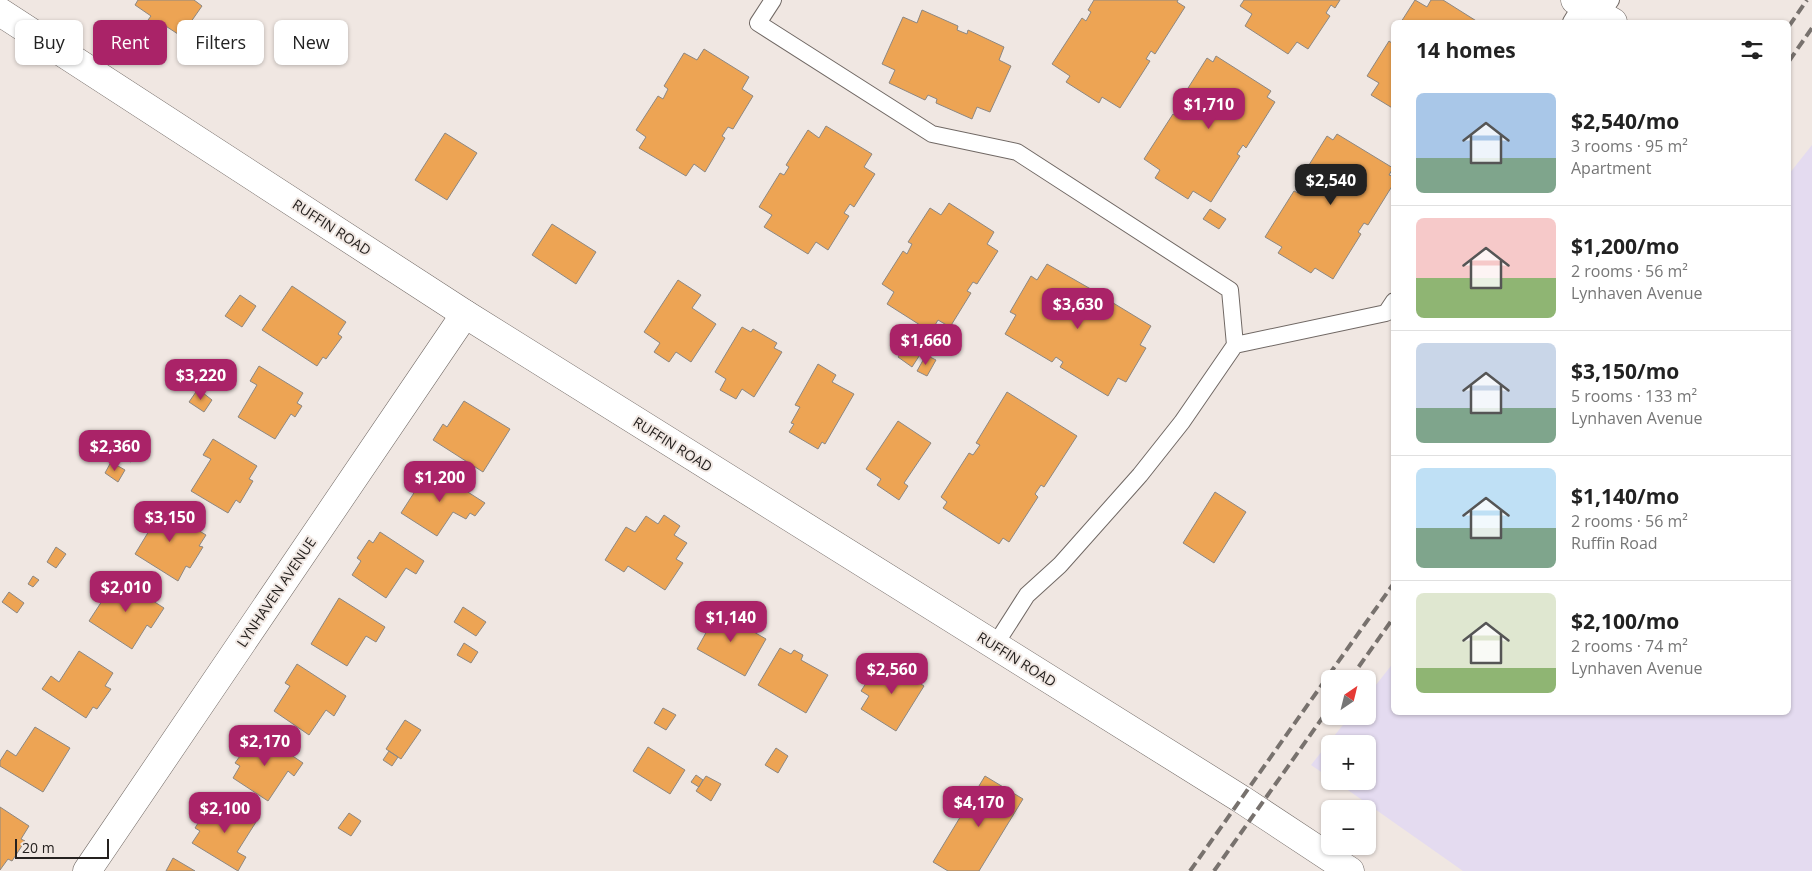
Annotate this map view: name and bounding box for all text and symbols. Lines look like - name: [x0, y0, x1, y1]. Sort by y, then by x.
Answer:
- chip: Buy: [15, 20, 83, 65]
- chip: Rent: [93, 20, 167, 65]
- chip: Filters: [177, 20, 264, 65]
- chip: New: [274, 20, 348, 65]
- text: 14 homes: [1416, 36, 1516, 64]
- icon: filters: [1738, 36, 1766, 64]
- pin: $1,710: [1168, 88, 1250, 130]
- text: $1,710: [1184, 93, 1234, 115]
- text: $2,540/mo: [1571, 107, 1679, 135]
- icon: home: [1456, 113, 1516, 173]
- text: 3 rooms · 95 m²: [1571, 135, 1688, 157]
- text: Apartment: [1571, 157, 1651, 179]
- pin: $2,540: [1290, 164, 1372, 206]
- text: $2,540: [1306, 169, 1356, 191]
- street label: RUFFIN ROAD: [289, 195, 375, 259]
- text: $1,200/mo: [1571, 232, 1679, 260]
- icon: home: [1456, 238, 1516, 298]
- text: 2 rooms · 56 m²: [1571, 260, 1688, 282]
- text: Lynhaven Avenue: [1571, 282, 1703, 304]
- pin: $3,630: [1037, 288, 1119, 330]
- text: $3,630: [1053, 293, 1103, 315]
- pin: $1,660: [885, 324, 967, 366]
- text: $1,660: [901, 329, 951, 351]
- text: $3,150/mo: [1571, 357, 1679, 385]
- pin: $3,220: [160, 358, 242, 401]
- icon: home: [1456, 363, 1516, 423]
- text: $3,220: [176, 364, 226, 386]
- text: 5 rooms · 133 m²: [1571, 385, 1697, 407]
- text: Lynhaven Avenue: [1571, 407, 1703, 429]
- street label: RUFFIN ROAD: [630, 412, 716, 476]
- pin: $2,360: [74, 430, 156, 472]
- text: $2,360: [90, 435, 140, 457]
- pin: $1,200: [399, 460, 481, 503]
- text: $1,200: [415, 466, 465, 488]
- text: $1,140/mo: [1571, 482, 1679, 510]
- icon: home: [1456, 488, 1516, 548]
- pin: $3,150: [129, 500, 211, 543]
- text: $3,150: [145, 506, 195, 528]
- text: 2 rooms · 56 m²: [1571, 510, 1688, 532]
- text: Ruffin Road: [1571, 532, 1658, 554]
- street label: LYNHAVEN AVENUE: [232, 533, 320, 651]
- pin: $2,010: [85, 570, 167, 613]
- text: $2,010: [101, 576, 151, 598]
- pin: $1,140: [690, 600, 772, 643]
- text: $1,140: [706, 606, 756, 628]
- text: $2,100/mo: [1571, 607, 1679, 635]
- icon: home: [1456, 613, 1516, 673]
- street label: RUFFIN ROAD: [974, 627, 1060, 691]
- text: 2 rooms · 74 m²: [1571, 635, 1688, 657]
- pin: $2,560: [851, 652, 933, 695]
- text: Lynhaven Avenue: [1571, 657, 1703, 679]
- text: $2,560: [867, 658, 917, 680]
- north arrow: [1321, 670, 1376, 725]
- map controls: [1321, 670, 1376, 855]
- pin: $2,170: [224, 724, 306, 767]
- text: $2,170: [240, 730, 290, 752]
- button: +: [1321, 735, 1376, 790]
- pin: $4,170: [938, 786, 1020, 828]
- text: $4,170: [954, 791, 1004, 813]
- pin: $2,100: [184, 792, 266, 834]
- text: $2,100: [200, 797, 250, 819]
- button: −: [1321, 800, 1376, 855]
- scale bar: [15, 836, 109, 859]
- text: 20 m: [22, 838, 55, 857]

